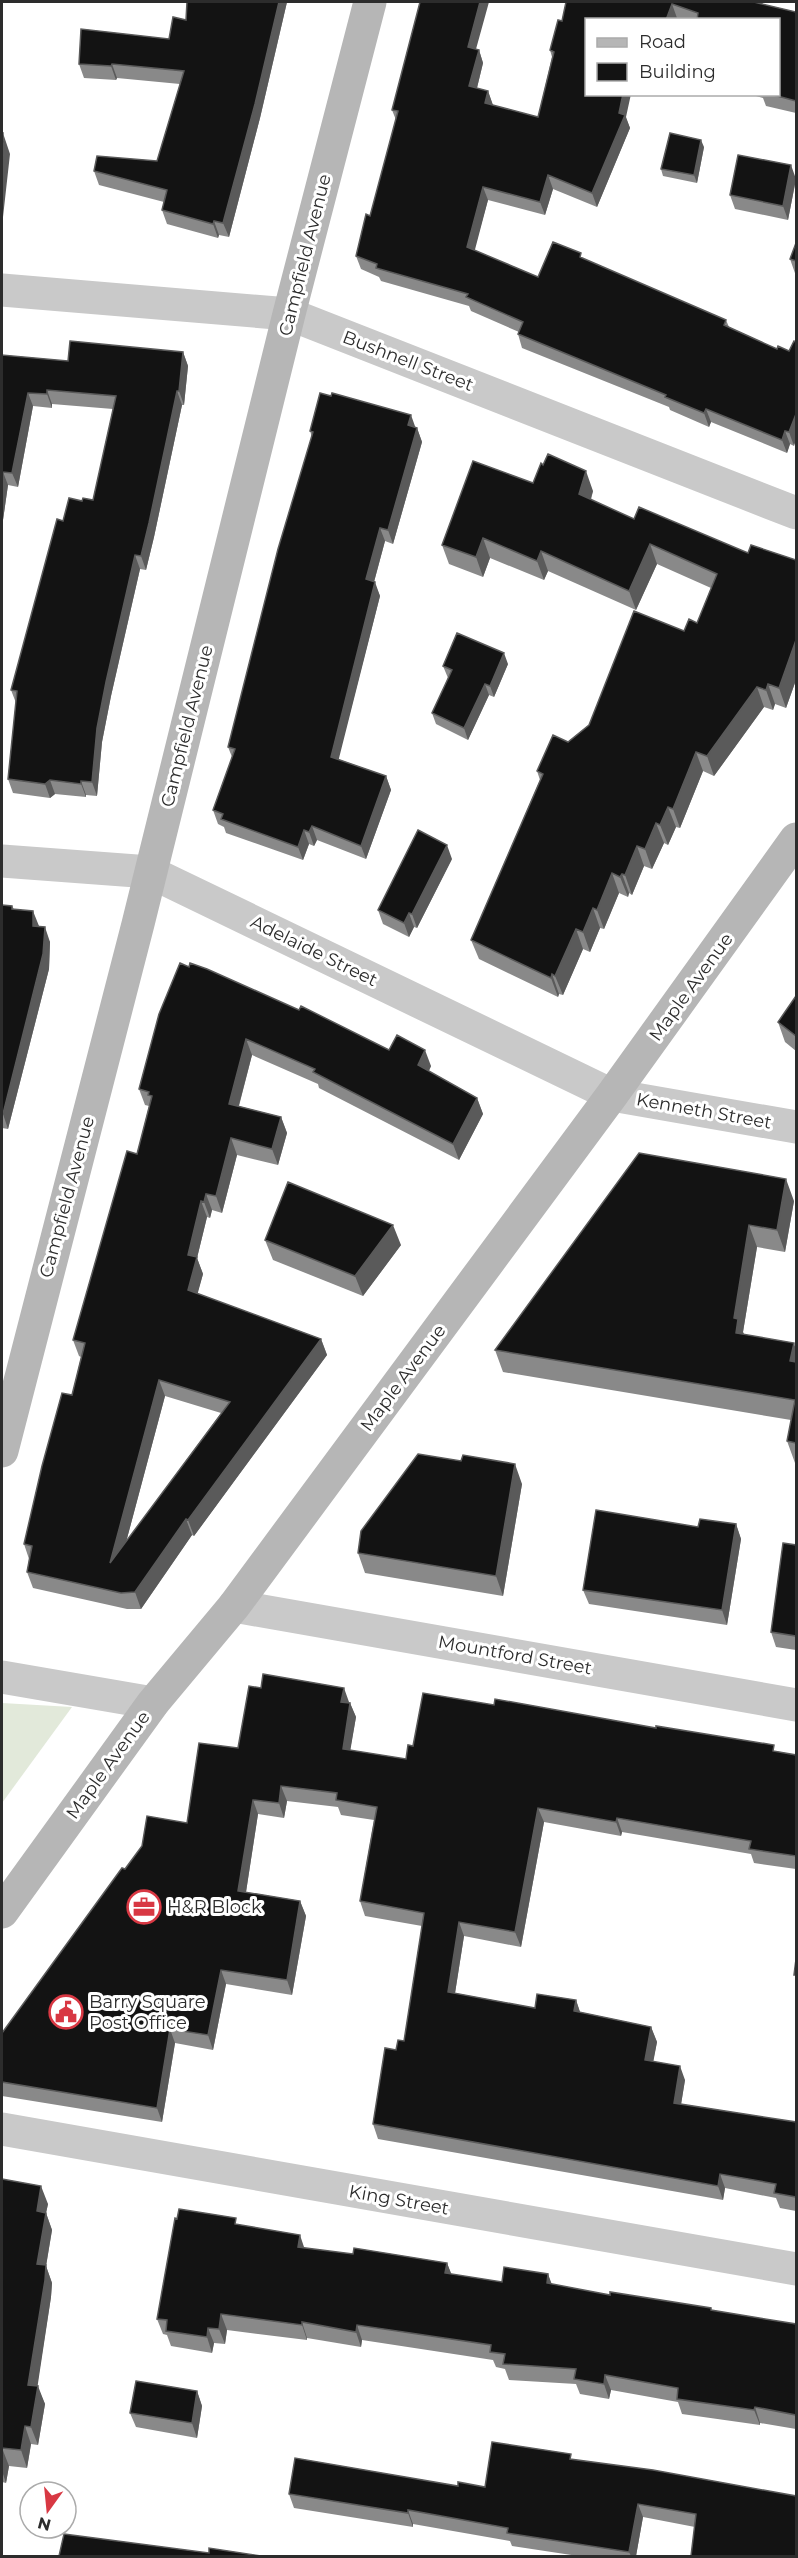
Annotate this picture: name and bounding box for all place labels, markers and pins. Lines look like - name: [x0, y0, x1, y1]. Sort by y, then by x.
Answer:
- office icon: H&R Block: [126, 1889, 162, 1925]
- place label: H&R Block: [167, 1896, 262, 1918]
- place label: Barry Square Post Office: [89, 1991, 206, 2034]
- public building icon: Barry Square Post Office: [48, 1994, 84, 2030]

